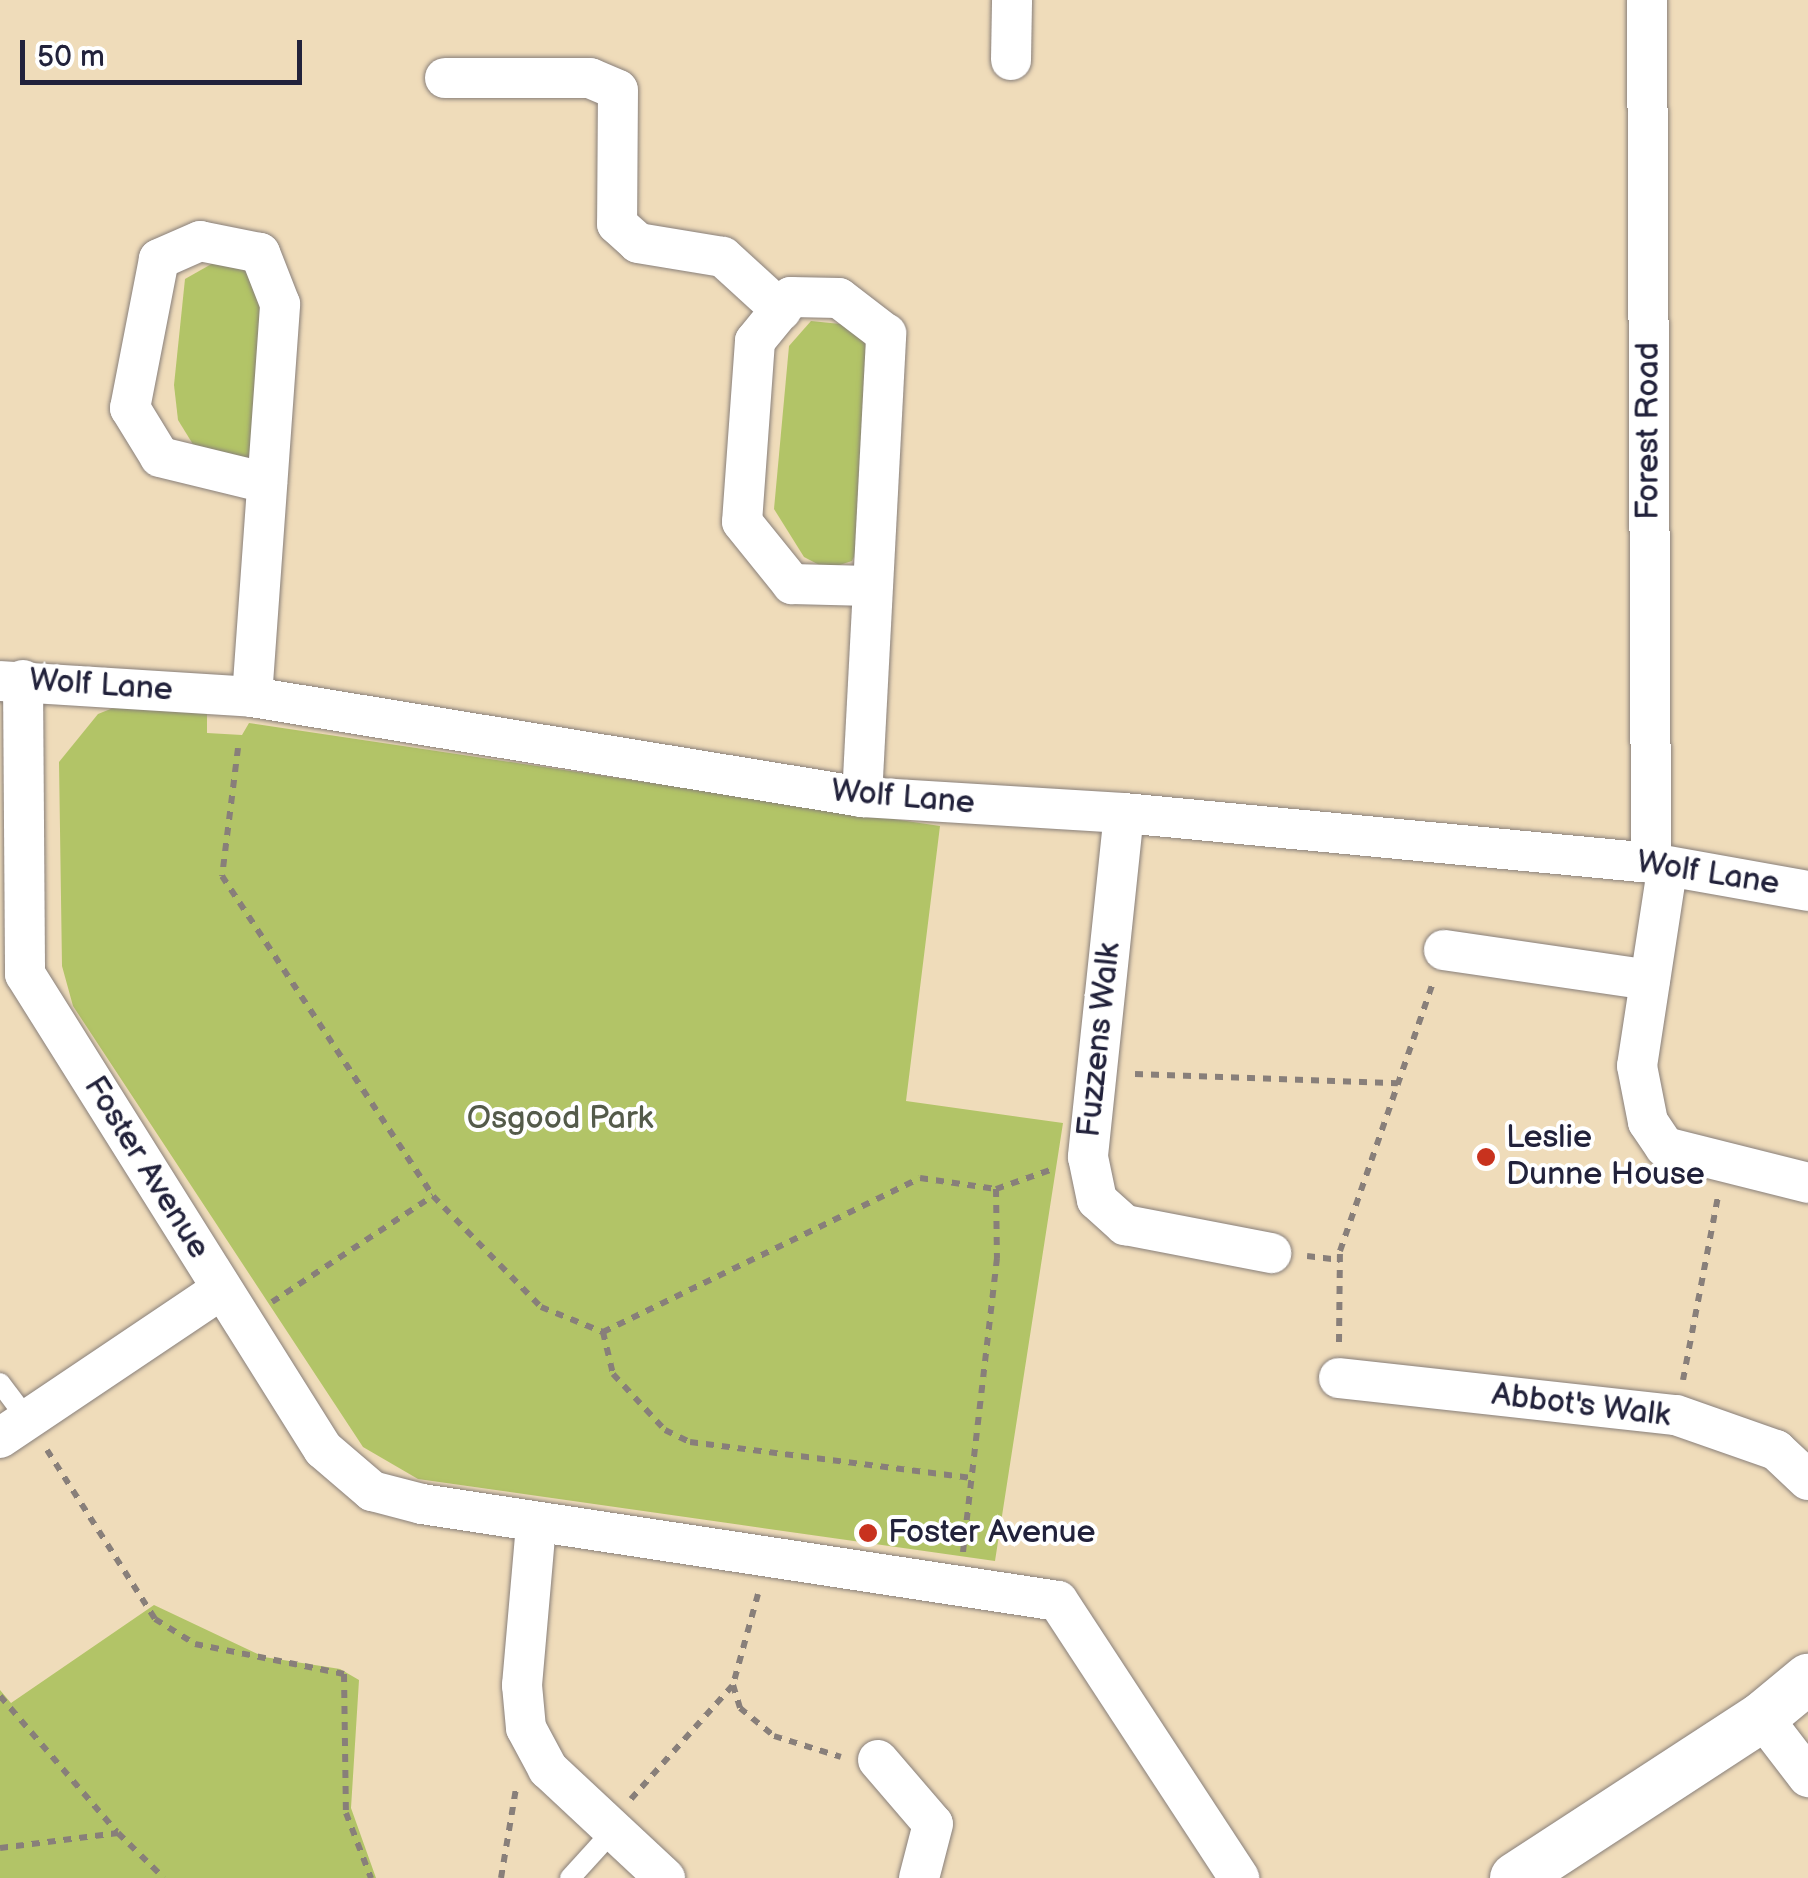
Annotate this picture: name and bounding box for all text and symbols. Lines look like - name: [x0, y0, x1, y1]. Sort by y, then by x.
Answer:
- scale bar: [25, 20, 308, 82]
- text: 50 m: [37, 39, 105, 75]
- street label: Forest Road: [1630, 342, 1668, 520]
- street label: Wolf Lane: [28, 662, 174, 710]
- street label: Wolf Lane: [830, 773, 976, 823]
- street label: Wolf Lane: [1634, 844, 1782, 904]
- street label: Fuzzens Walk: [1071, 940, 1129, 1140]
- street label: Foster Avenue: [75, 1070, 217, 1266]
- park label: Osgood Park: [467, 1100, 653, 1138]
- place label: Leslie Dunne House: [1506, 1120, 1705, 1195]
- marker: Leslie Dunne House: [1475, 1146, 1497, 1168]
- street label: Abbot's Walk: [1489, 1376, 1673, 1436]
- place label: Foster Avenue: [888, 1514, 1096, 1552]
- marker: Foster Avenue: [857, 1522, 879, 1544]

